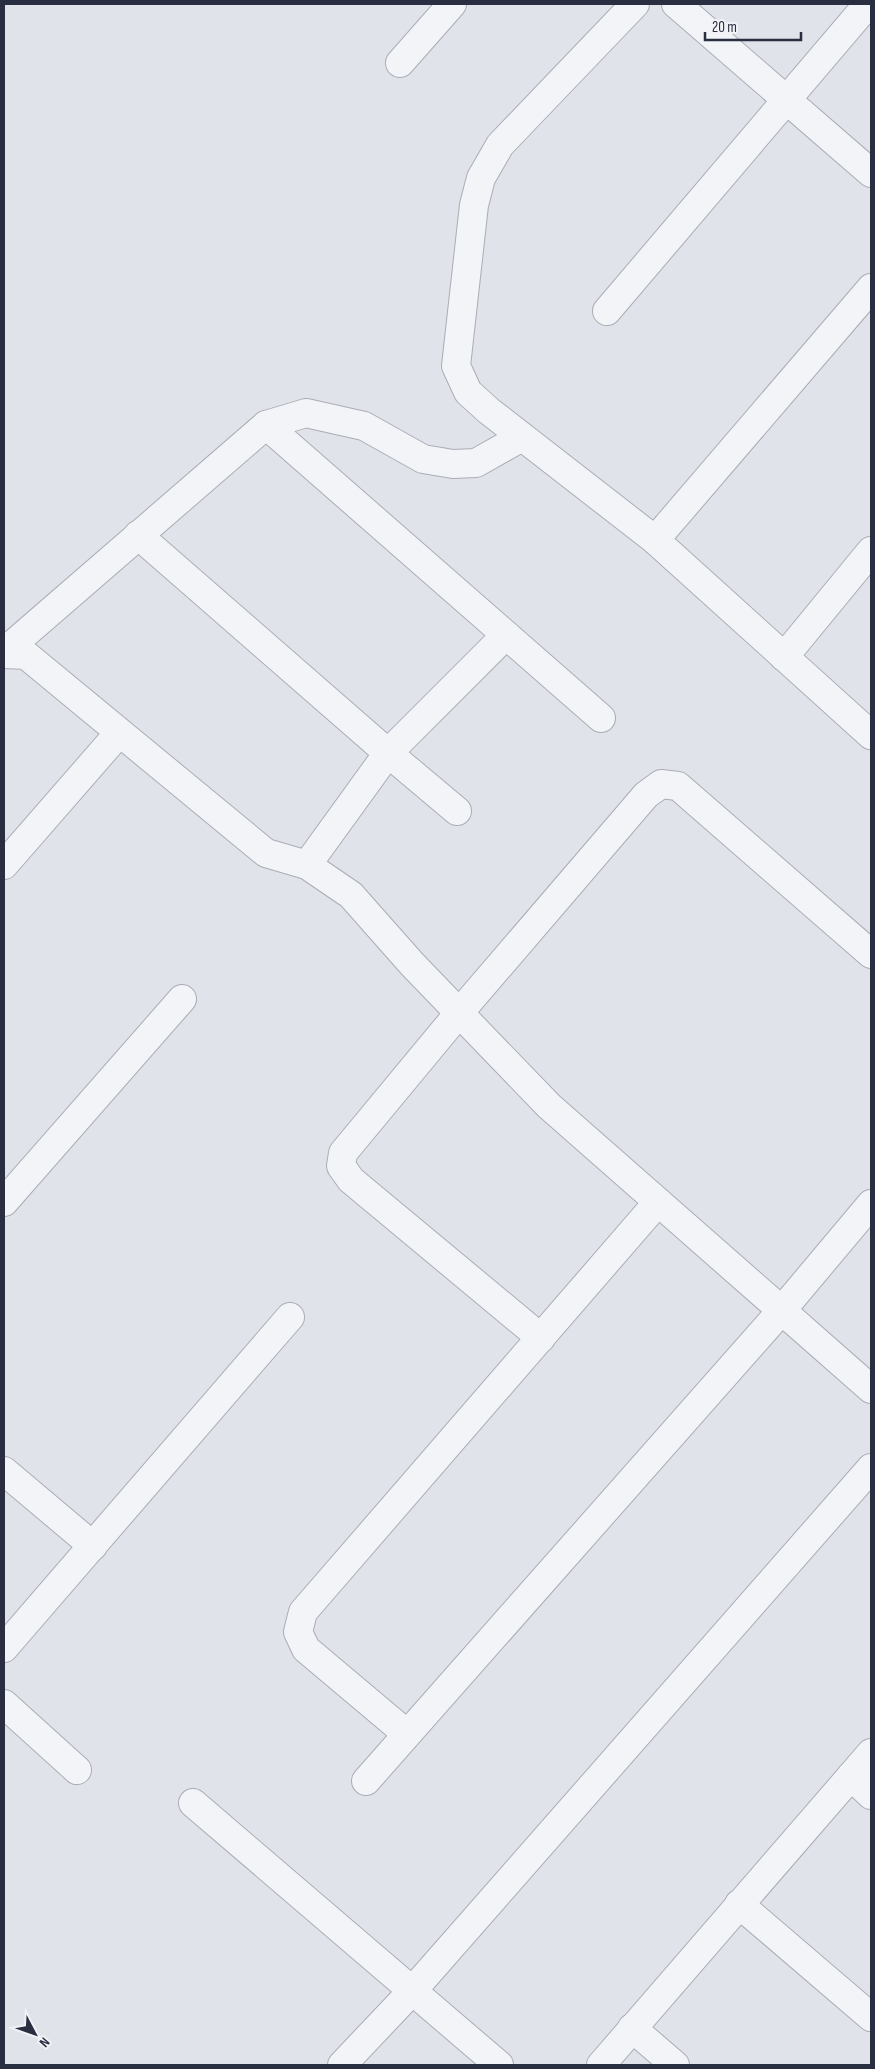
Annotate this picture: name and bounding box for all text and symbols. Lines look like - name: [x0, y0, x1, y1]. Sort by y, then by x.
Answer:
- scale bar: [705, 10, 801, 42]
- text: 20 m: [712, 18, 737, 37]
- north arrow: [10, 2009, 60, 2059]
- text: N: [36, 2034, 53, 2051]

